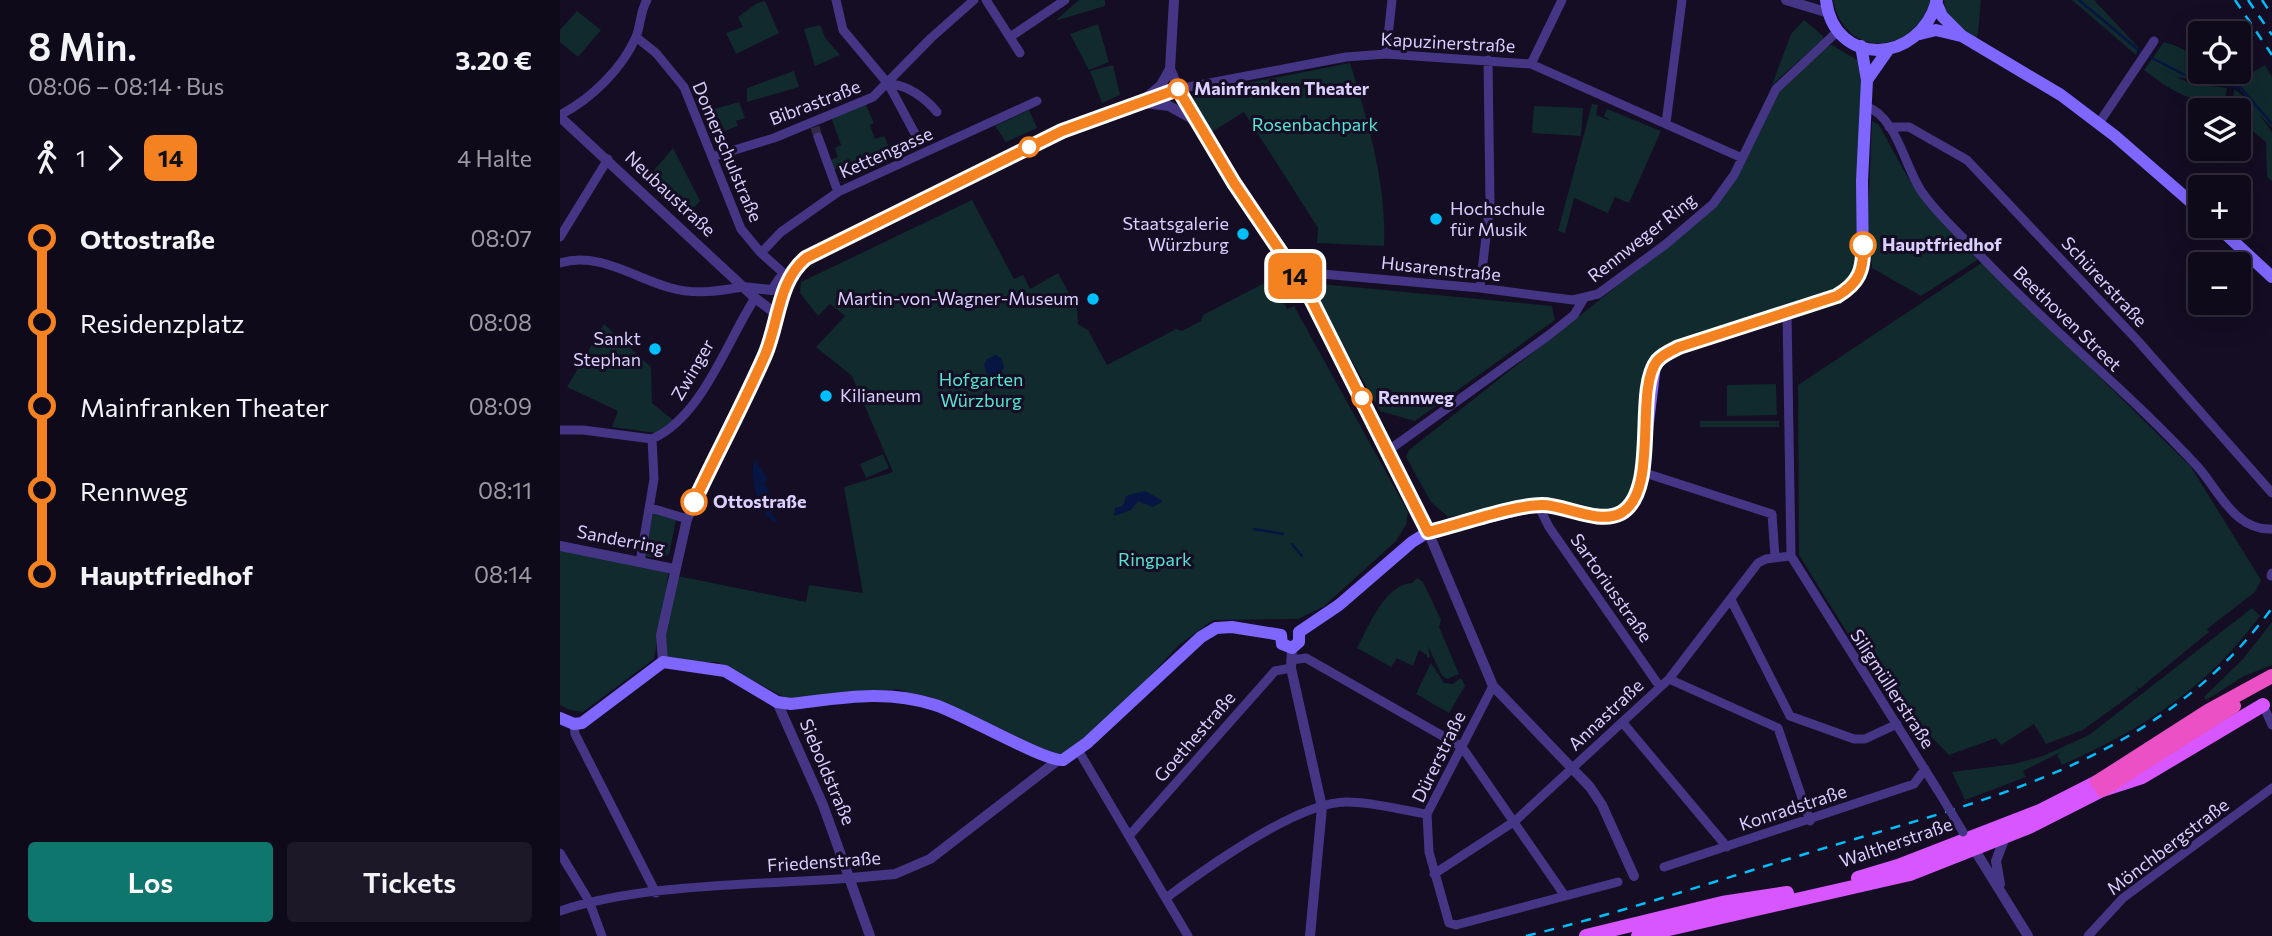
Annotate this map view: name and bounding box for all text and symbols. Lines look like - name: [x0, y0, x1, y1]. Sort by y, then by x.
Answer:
- map controls: [2188, 21, 2251, 315]
- button: locate: [2188, 21, 2251, 84]
- text: 8 Min.: [28, 22, 137, 69]
- street label: Kapuzinerstraße: [1380, 27, 1516, 57]
- text: 3.20 €: [455, 44, 532, 75]
- text: 08:06 – 08:14 · Bus: [28, 72, 224, 100]
- street label: Bibrastraße: [766, 75, 863, 129]
- place label: Mainfranken Theater: [1194, 77, 1370, 99]
- street label: Domerschulstraße: [688, 78, 767, 225]
- marker: Mainfranken Theater: [1168, 79, 1188, 99]
- button: layers: [2188, 98, 2251, 161]
- park label: Rosenbachpark: [1252, 113, 1378, 135]
- street label: Kettengasse: [835, 122, 936, 183]
- unlabelled marker: [1019, 137, 1039, 157]
- icon: walk: [28, 139, 66, 177]
- icon: forward: [96, 139, 134, 177]
- text: 14: [158, 143, 183, 172]
- text: 1: [76, 144, 86, 172]
- text: 4 Halte: [457, 144, 532, 172]
- street label: Neubaustraße: [621, 146, 720, 241]
- button: +: [2188, 175, 2251, 238]
- street label: Rennweger Ring: [1583, 188, 1700, 286]
- place label: Hochschule für Musik: [1450, 197, 1545, 240]
- marker: Hochschule für Musik: [1428, 211, 1444, 227]
- place label: Staatsgalerie Würzburg: [1122, 212, 1229, 255]
- text: Ottostraße: [80, 223, 215, 254]
- text: 08:07: [471, 224, 532, 252]
- marker: Staatsgalerie Würzburg: [1235, 226, 1251, 242]
- marker: Hauptfriedhof: [1850, 232, 1876, 258]
- street label: Schürerstraße: [2057, 232, 2152, 331]
- place label: Hauptfriedhof: [1882, 233, 2002, 255]
- street label: Husarenstraße: [1380, 251, 1502, 285]
- button: −: [2188, 252, 2251, 315]
- line badge: 14: [1264, 253, 1326, 299]
- text: 14: [1282, 261, 1308, 290]
- street label: Beethoven Street: [2009, 261, 2126, 375]
- place label: Martin-von-Wagner-Museum: [837, 287, 1079, 309]
- marker: Martin-von-Wagner-Museum: [1085, 291, 1101, 307]
- text: Residenzplatz: [80, 307, 245, 338]
- text: 08:08: [469, 308, 532, 336]
- place label: Sankt Stephan: [573, 327, 641, 370]
- street label: Zwinger: [666, 335, 718, 404]
- marker: Sankt Stephan: [647, 341, 663, 357]
- park label: Hofgarten Würzburg: [939, 368, 1023, 411]
- place label: Kilianeum: [840, 384, 921, 406]
- place label: Rennweg: [1378, 386, 1454, 408]
- marker: Kilianeum: [818, 388, 834, 404]
- marker: Rennweg: [1352, 388, 1372, 408]
- text: Mainfranken Theater: [80, 391, 329, 422]
- text: 08:09: [469, 392, 532, 420]
- text: Rennweg: [80, 475, 188, 506]
- text: 08:11: [478, 476, 532, 504]
- marker: Ottostraße: [681, 489, 707, 515]
- place label: Ottostraße: [713, 490, 807, 512]
- street label: Sanderring: [575, 520, 667, 558]
- street label: Sartoriusstraße: [1566, 529, 1657, 646]
- park label: Ringpark: [1118, 548, 1192, 570]
- text: Hauptfriedhof: [80, 559, 253, 590]
- text: 08:14: [474, 560, 532, 588]
- street label: Siligmüllerstraße: [1846, 625, 1940, 752]
- street label: Annastraße: [1563, 674, 1647, 755]
- street label: Goethestraße: [1149, 687, 1240, 786]
- street label: Dürerstraße: [1407, 707, 1470, 806]
- street label: Sieboldstraße: [796, 715, 860, 828]
- street label: Konradstraße: [1736, 779, 1849, 835]
- street label: Mönchbergstraße: [2102, 793, 2233, 899]
- street label: Waltherstraße: [1836, 812, 1955, 872]
- button: Los: [28, 842, 273, 922]
- button: Tickets: [287, 842, 532, 922]
- street label: Friedenstraße: [766, 846, 882, 876]

